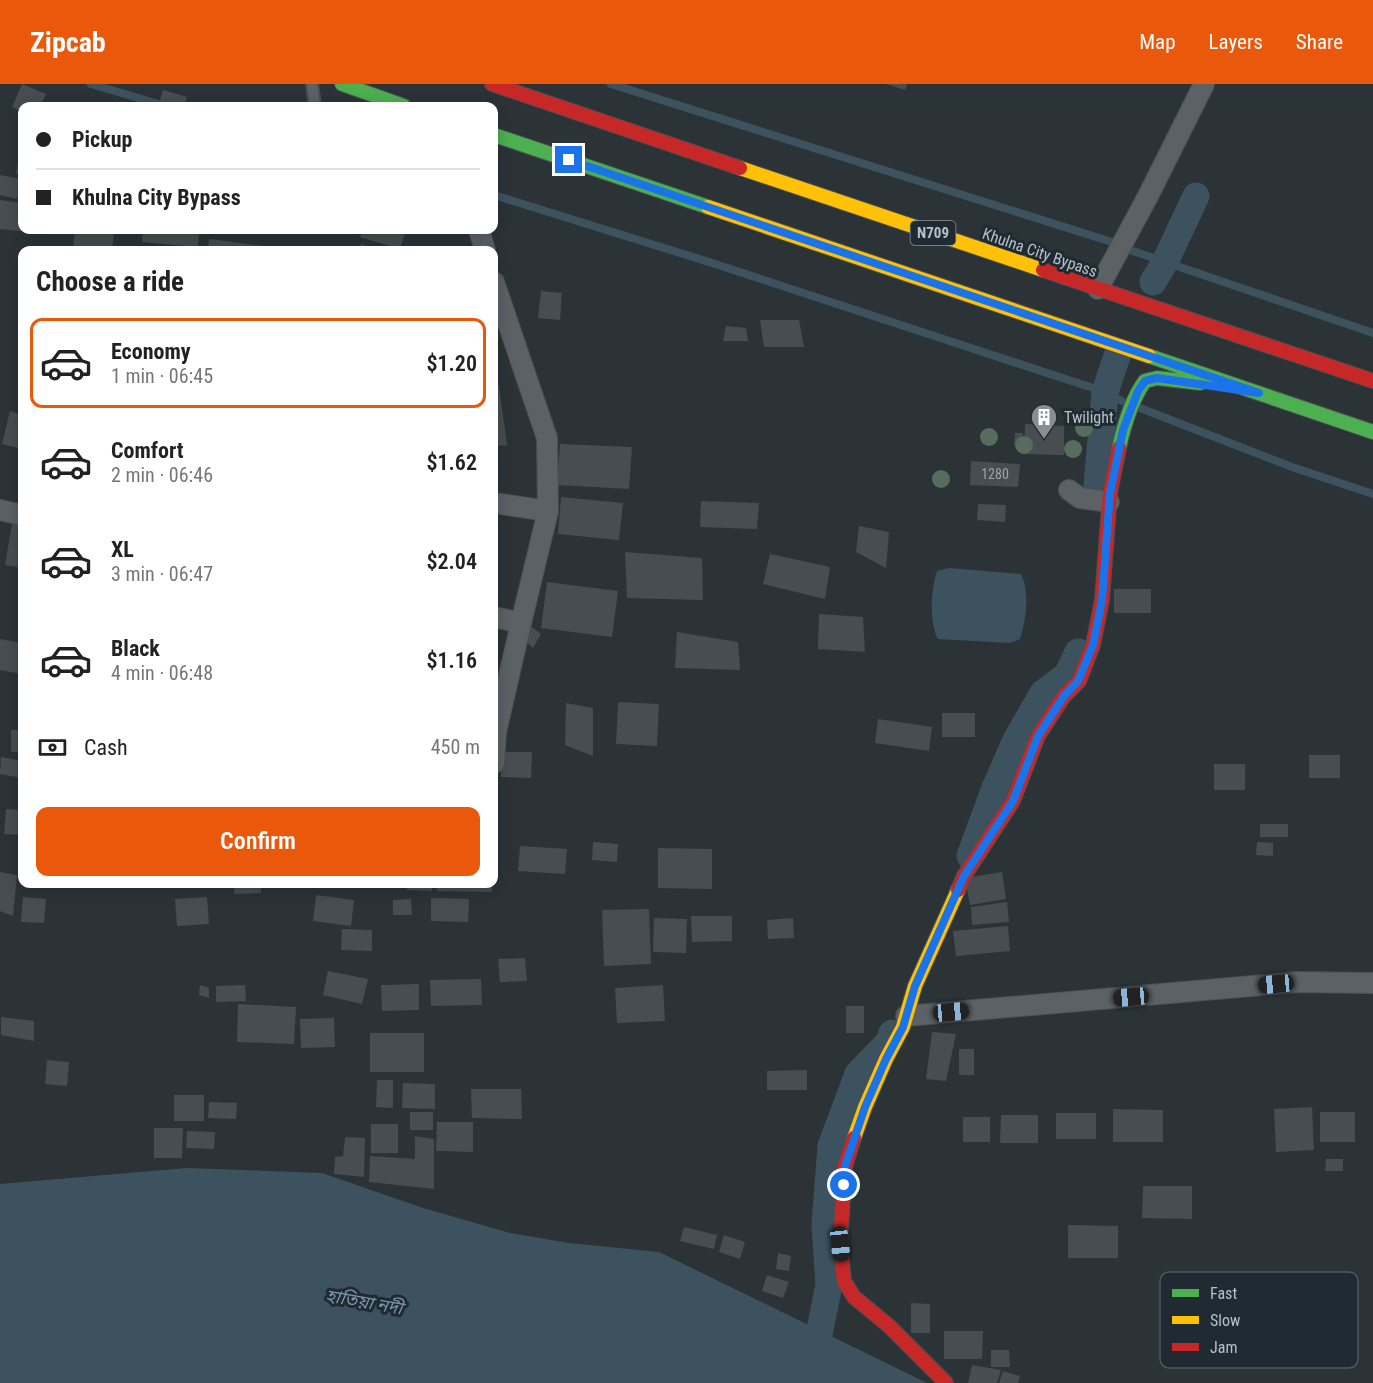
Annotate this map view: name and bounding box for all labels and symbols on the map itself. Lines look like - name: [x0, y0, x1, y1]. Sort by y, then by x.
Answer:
- route end: [555, 146, 582, 173]
- road number: N709: [910, 221, 956, 245]
- street label: Khulna City Bypass: [980, 224, 1100, 281]
- building icon: Twilight: [1029, 402, 1059, 440]
- place label: Twilight: [1064, 408, 1114, 427]
- house number: 1280: [981, 466, 1009, 482]
- car: [1257, 973, 1295, 995]
- car: [1112, 986, 1150, 1008]
- car: [932, 1001, 970, 1023]
- route start: [830, 1171, 857, 1198]
- car: [829, 1225, 851, 1263]
- legend: [1160, 1272, 1358, 1368]
- water label: হাতিয়া নদী: [324, 1284, 407, 1319]
- text: Fast: [1210, 1284, 1237, 1303]
- text: Slow: [1210, 1311, 1240, 1330]
- text: Jam: [1210, 1338, 1237, 1357]

